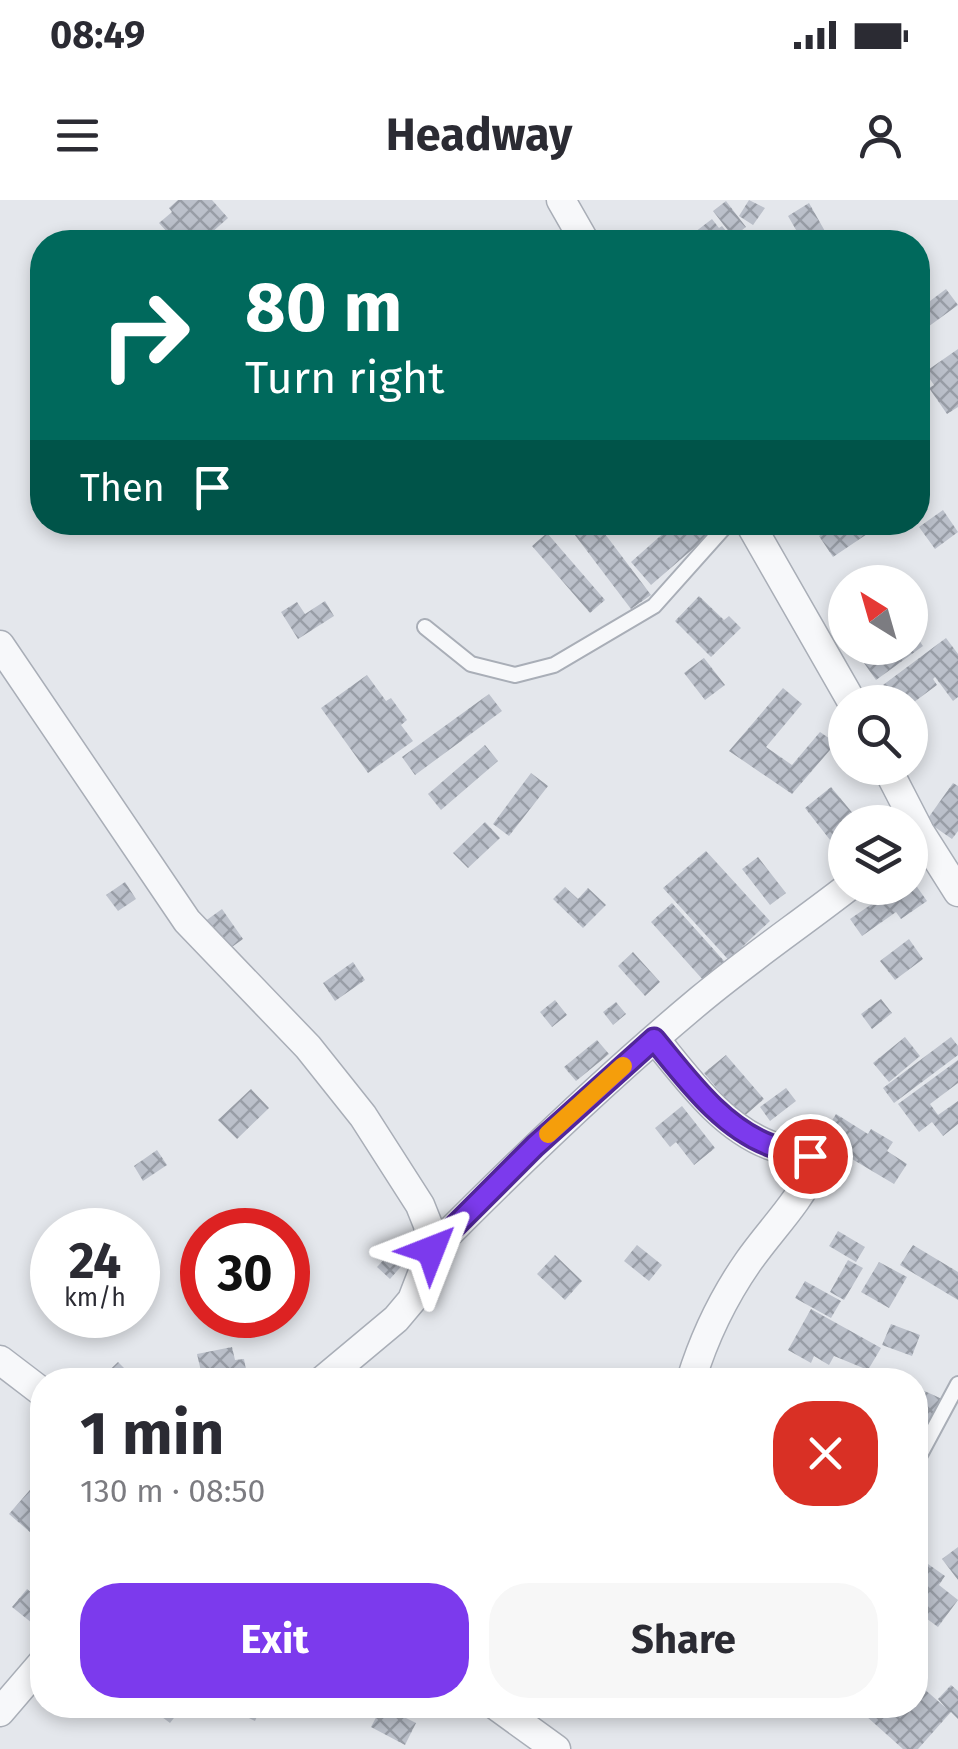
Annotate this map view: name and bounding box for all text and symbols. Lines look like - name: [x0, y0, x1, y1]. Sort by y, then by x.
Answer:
- text: 08:49: [50, 12, 145, 58]
- icon: menu: [50, 108, 105, 163]
- text: Headway: [386, 108, 572, 162]
- icon: person: [853, 108, 908, 163]
- text: 80 m: [245, 266, 402, 350]
- icon: right: [80, 270, 210, 400]
- text: Turn right: [245, 351, 444, 405]
- icon: arrive: [185, 460, 240, 515]
- text: Then: [80, 465, 165, 511]
- north arrow: [828, 565, 928, 665]
- map controls: [828, 565, 928, 905]
- button: search: [828, 685, 928, 785]
- button: layers: [828, 805, 928, 905]
- pin: [768, 1114, 853, 1199]
- icon: arrive: [783, 1129, 838, 1184]
- position arrow: [379, 1198, 483, 1302]
- speed limit sign: 30: [180, 1208, 310, 1338]
- text: 24: [69, 1231, 121, 1291]
- text: km/h: [64, 1283, 126, 1313]
- text: 1 min: [80, 1398, 224, 1470]
- button: close: [773, 1401, 878, 1506]
- text: 130 m · 08:50: [80, 1472, 265, 1510]
- button: Exit: [80, 1583, 469, 1698]
- button: Share: [489, 1583, 878, 1698]

